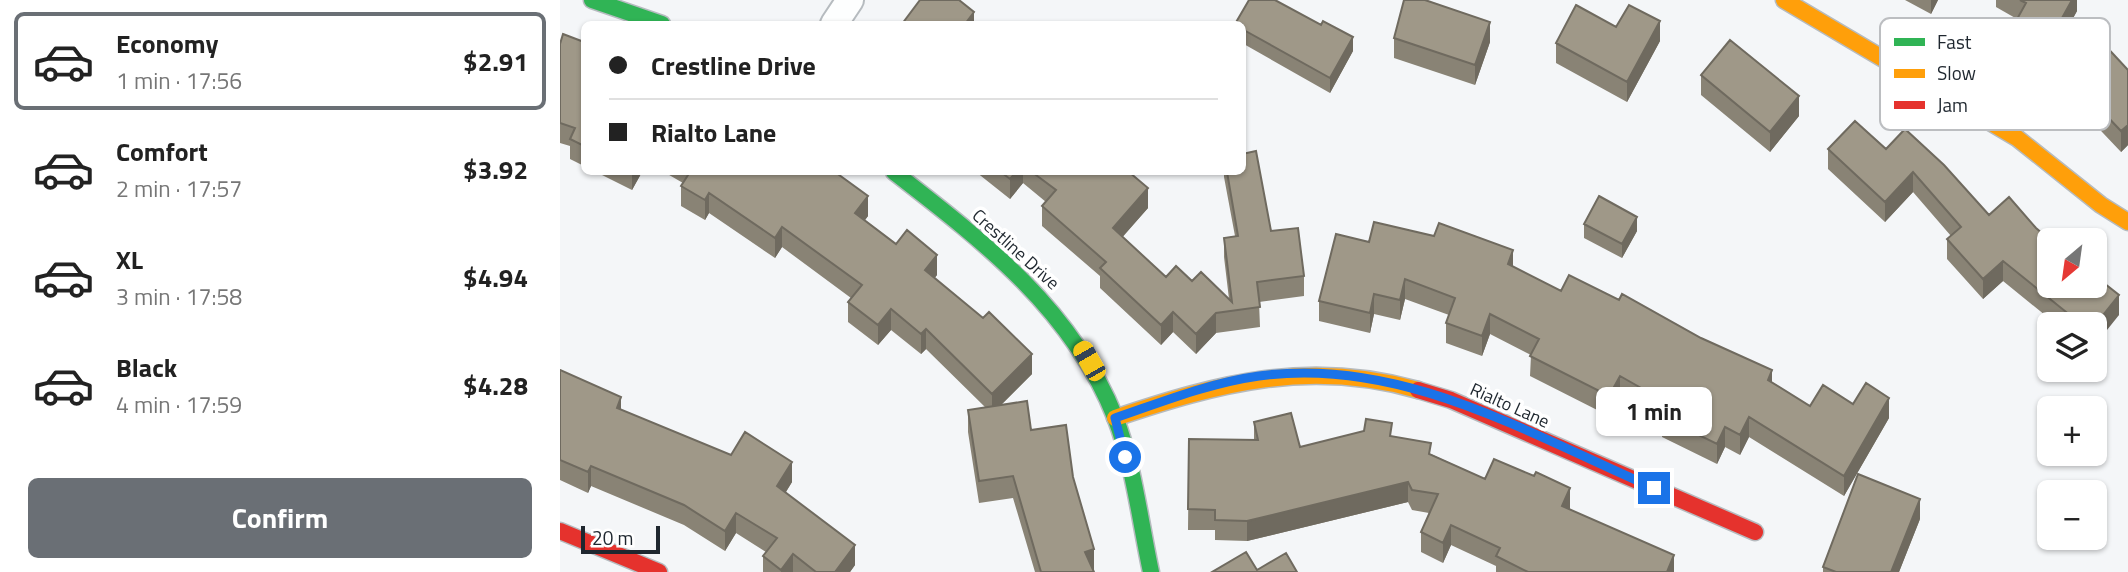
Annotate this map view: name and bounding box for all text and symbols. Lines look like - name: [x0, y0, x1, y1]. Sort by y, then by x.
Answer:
- legend: [1880, 18, 2110, 130]
- text: Economy: [116, 24, 218, 63]
- text: Fast: [1937, 27, 1972, 56]
- icon: car: [32, 30, 95, 93]
- text: $2.91: [463, 42, 528, 81]
- text: Crestline Drive: [651, 46, 816, 85]
- text: Slow: [1937, 58, 1976, 87]
- text: 1 min · 17:56: [116, 63, 242, 98]
- text: Jam: [1937, 90, 1968, 119]
- text: Rialto Lane: [651, 113, 776, 152]
- text: Comfort: [116, 132, 208, 171]
- icon: car: [32, 138, 95, 201]
- text: $3.92: [463, 150, 528, 189]
- text: 2 min · 17:57: [116, 171, 242, 206]
- street label: Crestline Drive: [966, 202, 1066, 296]
- north arrow: [2037, 228, 2107, 298]
- map controls: [2037, 228, 2107, 550]
- text: XL: [116, 240, 143, 279]
- icon: car: [32, 246, 95, 309]
- text: $4.94: [463, 258, 528, 297]
- text: 3 min · 17:58: [116, 279, 242, 314]
- button: layers: [2037, 312, 2107, 382]
- car: [1070, 338, 1109, 384]
- text: Black: [116, 348, 177, 387]
- icon: car: [32, 354, 95, 417]
- text: $4.28: [463, 366, 528, 405]
- street label: Rialto Lane: [1466, 376, 1554, 434]
- callout: 1 min: [1596, 386, 1712, 435]
- text: 4 min · 17:59: [116, 387, 242, 422]
- text: 1 min: [1626, 394, 1682, 429]
- button: +: [2037, 396, 2107, 466]
- route start: [1109, 441, 1141, 473]
- route end: [1638, 472, 1670, 504]
- button: Confirm: [28, 478, 532, 558]
- button: −: [2037, 480, 2107, 550]
- scale bar: [581, 523, 660, 555]
- text: 20 m: [592, 523, 633, 552]

